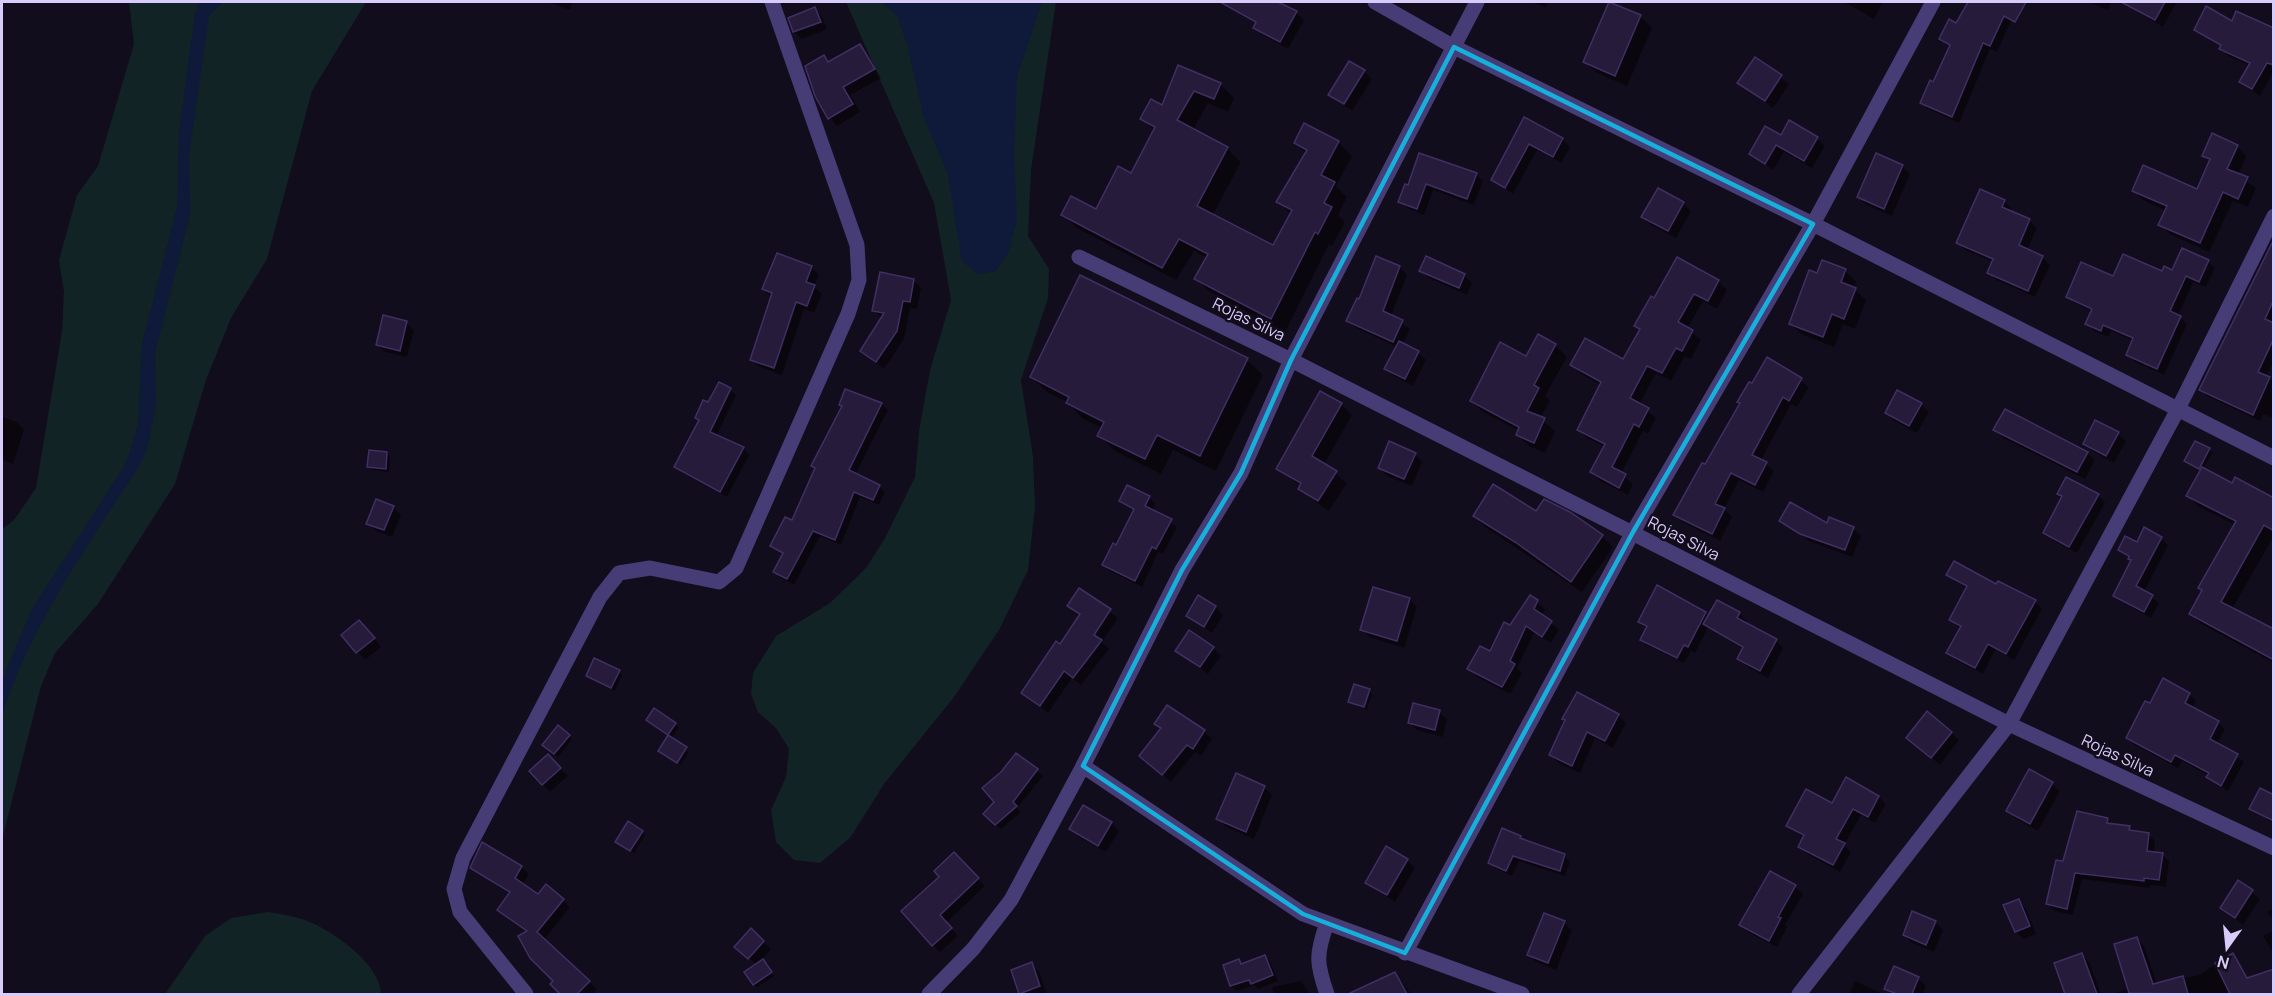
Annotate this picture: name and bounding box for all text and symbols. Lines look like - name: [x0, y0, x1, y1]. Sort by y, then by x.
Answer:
- street label: Rojas Silva: [1209, 292, 1289, 346]
- street label: Rojas Silva: [1644, 511, 1724, 565]
- street label: Rojas Silva: [2078, 729, 2158, 781]
- north arrow: [2197, 918, 2257, 978]
- text: N: [2215, 950, 2232, 975]

